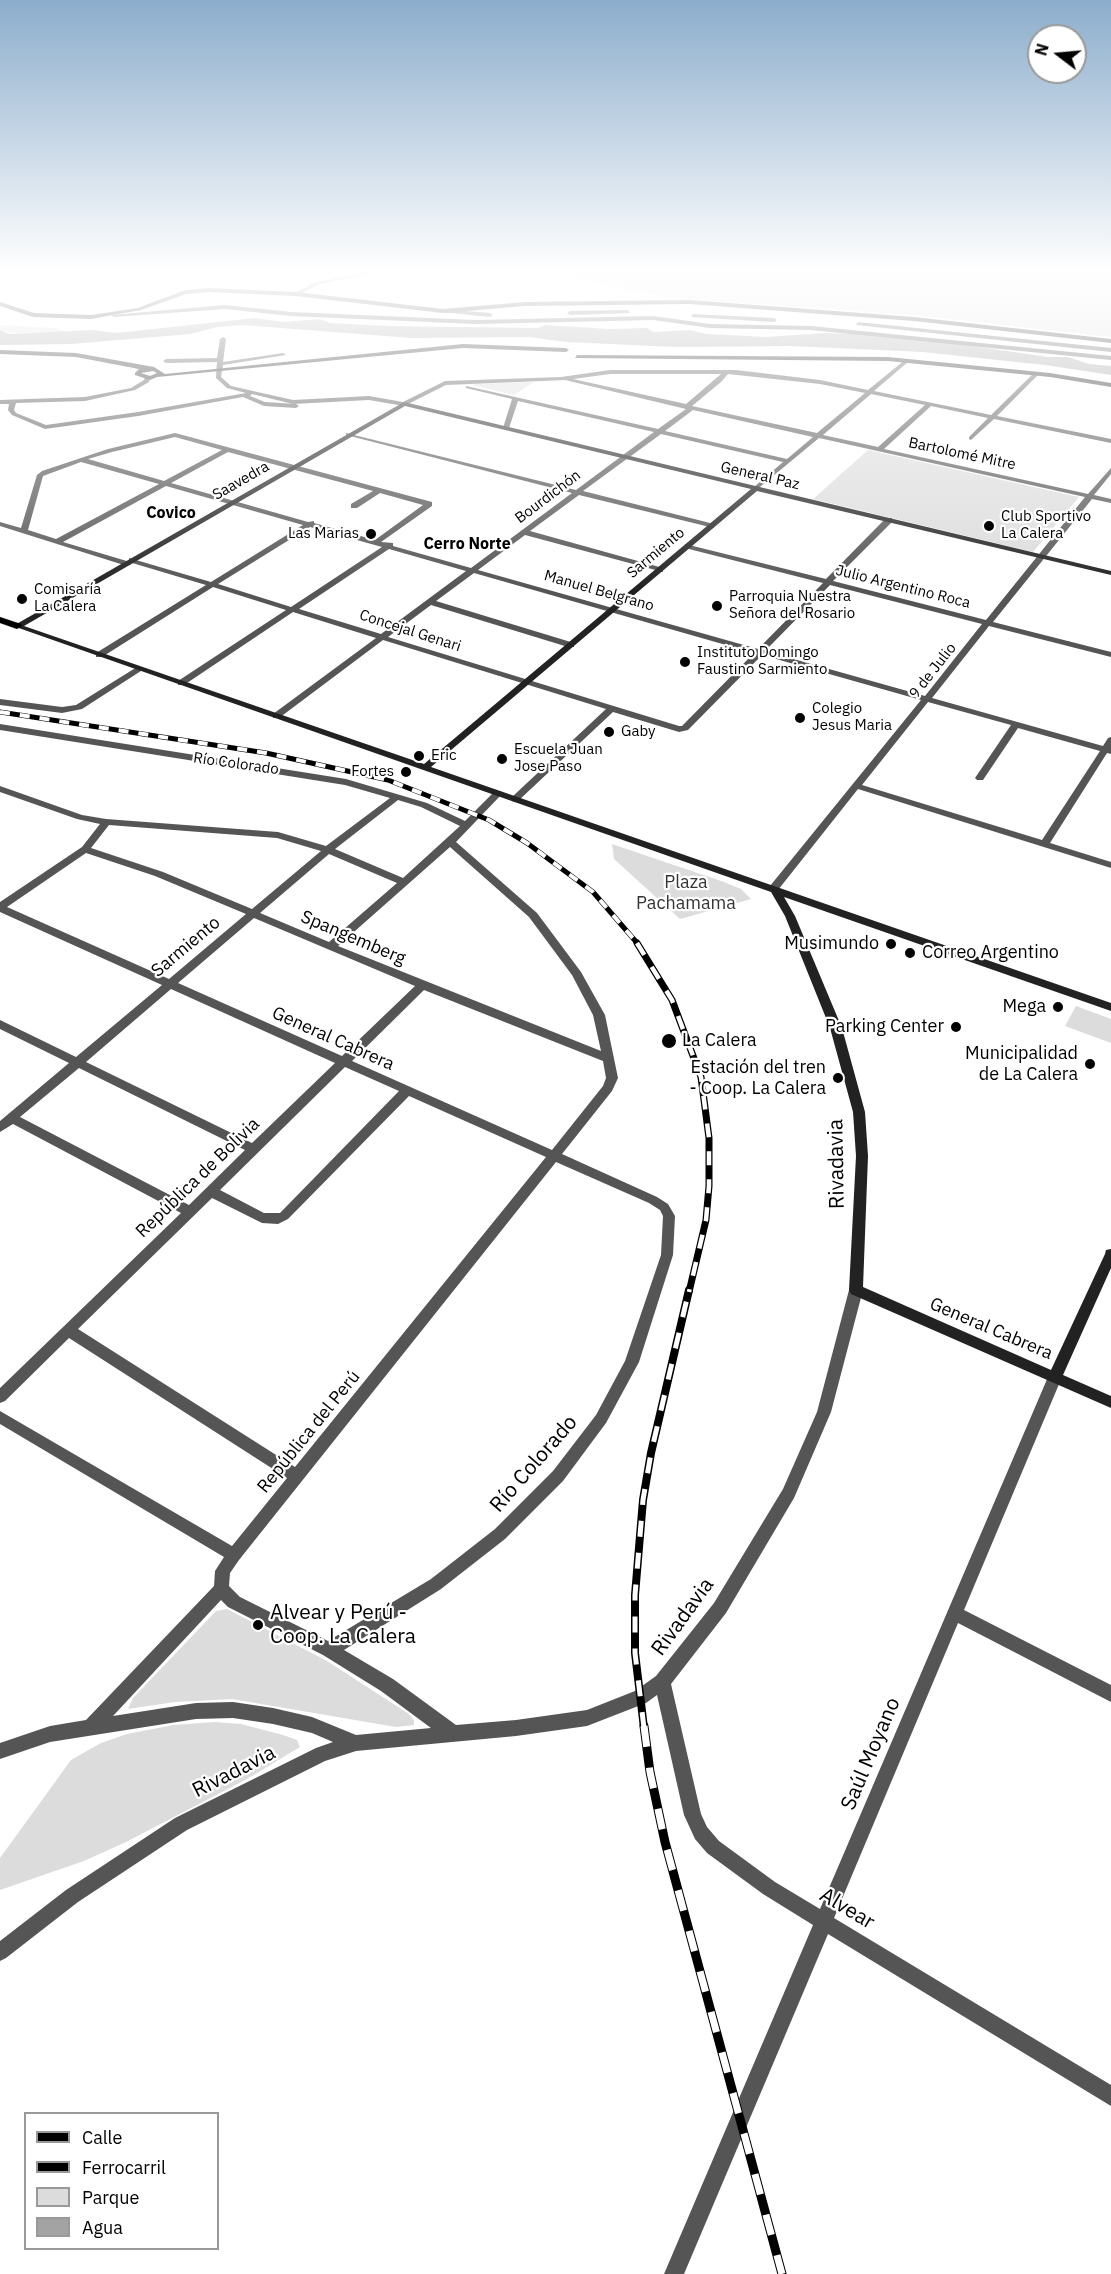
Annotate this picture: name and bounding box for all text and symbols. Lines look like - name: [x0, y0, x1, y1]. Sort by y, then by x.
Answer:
- north arrow: [1027, 24, 1087, 84]
- text: N: [1030, 41, 1053, 58]
- street label: Bartolomé Mitre: [907, 434, 1017, 474]
- street label: Saavedra: [210, 458, 272, 504]
- street label: General Paz: [719, 458, 801, 494]
- street label: Bourdichón: [512, 466, 584, 528]
- district label: Covico: [146, 503, 196, 523]
- place label: Club Sportivo La Calera: [1001, 508, 1091, 543]
- marker: Club Sportivo La Calera: [982, 519, 996, 533]
- street label: Sarmiento: [624, 524, 688, 582]
- place label: Las Marias: [288, 525, 359, 543]
- marker: Las Marias: [364, 527, 378, 541]
- district label: Cerro Norte: [423, 534, 511, 554]
- street label: Julio Argentino Roca: [834, 562, 972, 612]
- street label: Manuel Belgrano: [542, 567, 656, 615]
- place label: Comisaría La Calera: [34, 581, 101, 616]
- place label: Parroquia Nuestra Señora del Rosario: [729, 588, 855, 623]
- marker: Comisaría La Calera: [15, 592, 29, 606]
- marker: Parroquia Nuestra Señora del Rosario: [710, 599, 724, 613]
- street label: Concejal Genari: [357, 606, 463, 656]
- street label: 9 de Julio: [906, 640, 960, 702]
- place label: Instituto Domingo Faustino Sarmiento: [697, 644, 827, 679]
- marker: Instituto Domingo Faustino Sarmiento: [678, 655, 692, 669]
- place label: Colegio Jesus Maria: [812, 700, 892, 735]
- marker: Colegio Jesus Maria: [793, 711, 807, 725]
- place label: Gaby: [621, 723, 656, 741]
- marker: Gaby: [602, 725, 616, 739]
- place label: Escuela Juan Jose Paso: [514, 741, 603, 776]
- place label: Eric: [431, 747, 457, 765]
- street label: Río Colorado: [192, 749, 280, 779]
- marker: Eric: [412, 749, 426, 763]
- marker: Escuela Juan Jose Paso: [495, 752, 509, 766]
- place label: Fortes: [351, 763, 394, 781]
- marker: Fortes: [399, 765, 413, 779]
- park label: Plaza Pachamama: [636, 872, 736, 914]
- street label: Spangemberg: [297, 906, 409, 970]
- street label: Sarmiento: [147, 912, 225, 982]
- place label: Musimundo: [784, 933, 879, 955]
- marker: Musimundo: [884, 937, 898, 951]
- place label: Correo Argentino: [922, 942, 1059, 964]
- marker: Correo Argentino: [903, 946, 917, 960]
- place label: Mega: [1002, 996, 1046, 1018]
- marker: Mega: [1051, 1000, 1065, 1014]
- street label: General Cabrera: [269, 1002, 397, 1076]
- place label: Parking Center: [825, 1016, 944, 1038]
- marker: Parking Center: [949, 1020, 963, 1034]
- place label: La Calera: [682, 1030, 757, 1052]
- marker: La Calera: [660, 1032, 678, 1050]
- place label: Municipalidad de La Calera: [965, 1043, 1078, 1086]
- place label: Estación del tren - Coop. La Calera: [689, 1057, 826, 1100]
- marker: Municipalidad de La Calera: [1083, 1057, 1097, 1071]
- marker: Estación del tren - Coop. La Calera: [831, 1071, 845, 1085]
- street label: República de Bolivia: [132, 1114, 264, 1242]
- street label: Rivadavia: [824, 1119, 850, 1209]
- street label: General Cabrera: [926, 1293, 1056, 1365]
- street label: República del Perú: [253, 1366, 365, 1498]
- street label: Río Colorado: [485, 1410, 583, 1518]
- street label: Rivadavia: [646, 1573, 720, 1661]
- place label: Alvear y Perú - Coop. La Calera: [270, 1600, 416, 1650]
- marker: Alvear y Perú - Coop. La Calera: [251, 1618, 265, 1632]
- street label: Saúl Moyano: [836, 1694, 906, 1814]
- street label: Rivadavia: [188, 1740, 280, 1804]
- street label: Alvear: [815, 1883, 879, 1935]
- legend: [24, 2112, 219, 2250]
- text: Calle: [82, 2126, 122, 2149]
- text: Ferrocarril: [82, 2156, 166, 2179]
- text: Parque: [82, 2186, 139, 2209]
- text: Agua: [82, 2216, 123, 2239]

